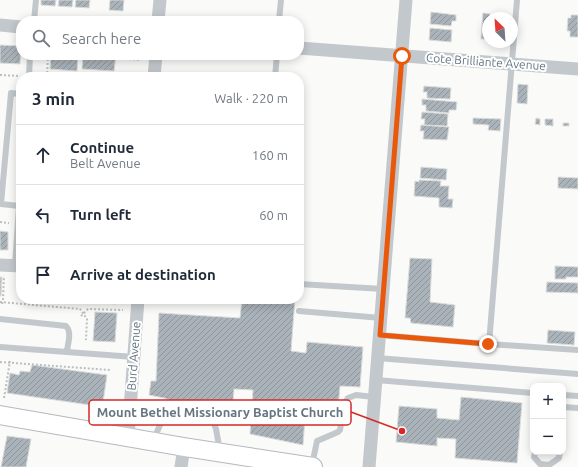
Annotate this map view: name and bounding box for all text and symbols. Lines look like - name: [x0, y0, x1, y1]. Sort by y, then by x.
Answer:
- north arrow: [482, 12, 518, 48]
- search box: [16, 16, 304, 60]
- icon: search: [30, 27, 52, 49]
- text: Search here: [62, 30, 141, 47]
- route start: [393, 47, 411, 65]
- street label: Cote Brilliante Avenue: [426, 51, 546, 72]
- text: 3 min: [32, 89, 75, 108]
- text: Walk · 220 m: [214, 91, 288, 105]
- text: Continue: [70, 139, 134, 156]
- icon: ahead: [32, 144, 54, 166]
- text: 160 m: [252, 148, 288, 162]
- text: Belt Avenue: [70, 156, 141, 170]
- icon: left: [32, 204, 54, 226]
- text: Turn left: [70, 206, 131, 223]
- text: 60 m: [259, 208, 288, 222]
- icon: arrive: [32, 264, 54, 286]
- text: Arrive at destination: [70, 266, 216, 283]
- street label: Burd Avenue: [125, 321, 142, 391]
- route end: [479, 335, 497, 353]
- map controls: [530, 383, 566, 455]
- button: +: [530, 383, 566, 419]
- callout: Mount Bethel Missionary Baptist Church: [89, 400, 351, 425]
- text: Mount Bethel Missionary Baptist Church: [97, 405, 343, 419]
- button: −: [530, 419, 566, 455]

